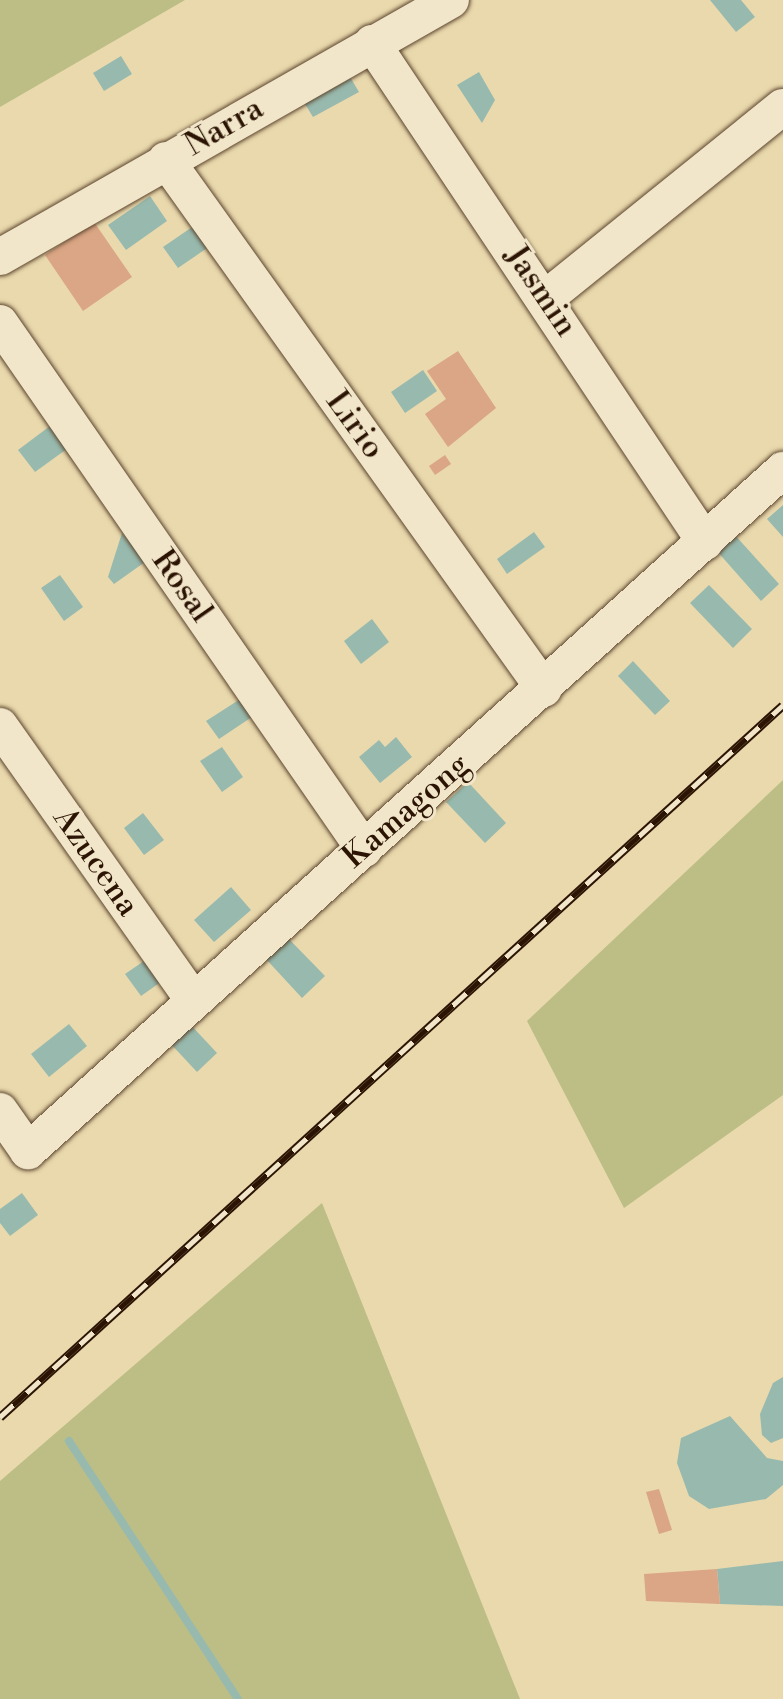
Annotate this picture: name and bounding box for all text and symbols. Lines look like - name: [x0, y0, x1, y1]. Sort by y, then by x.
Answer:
- street label: Narra: [178, 89, 270, 165]
- street label: Jasmin: [497, 238, 585, 344]
- street label: Lirio: [317, 383, 393, 467]
- street label: Rosal: [143, 542, 221, 630]
- street label: Kamagong: [335, 746, 477, 876]
- street label: Azucena: [45, 801, 147, 923]

